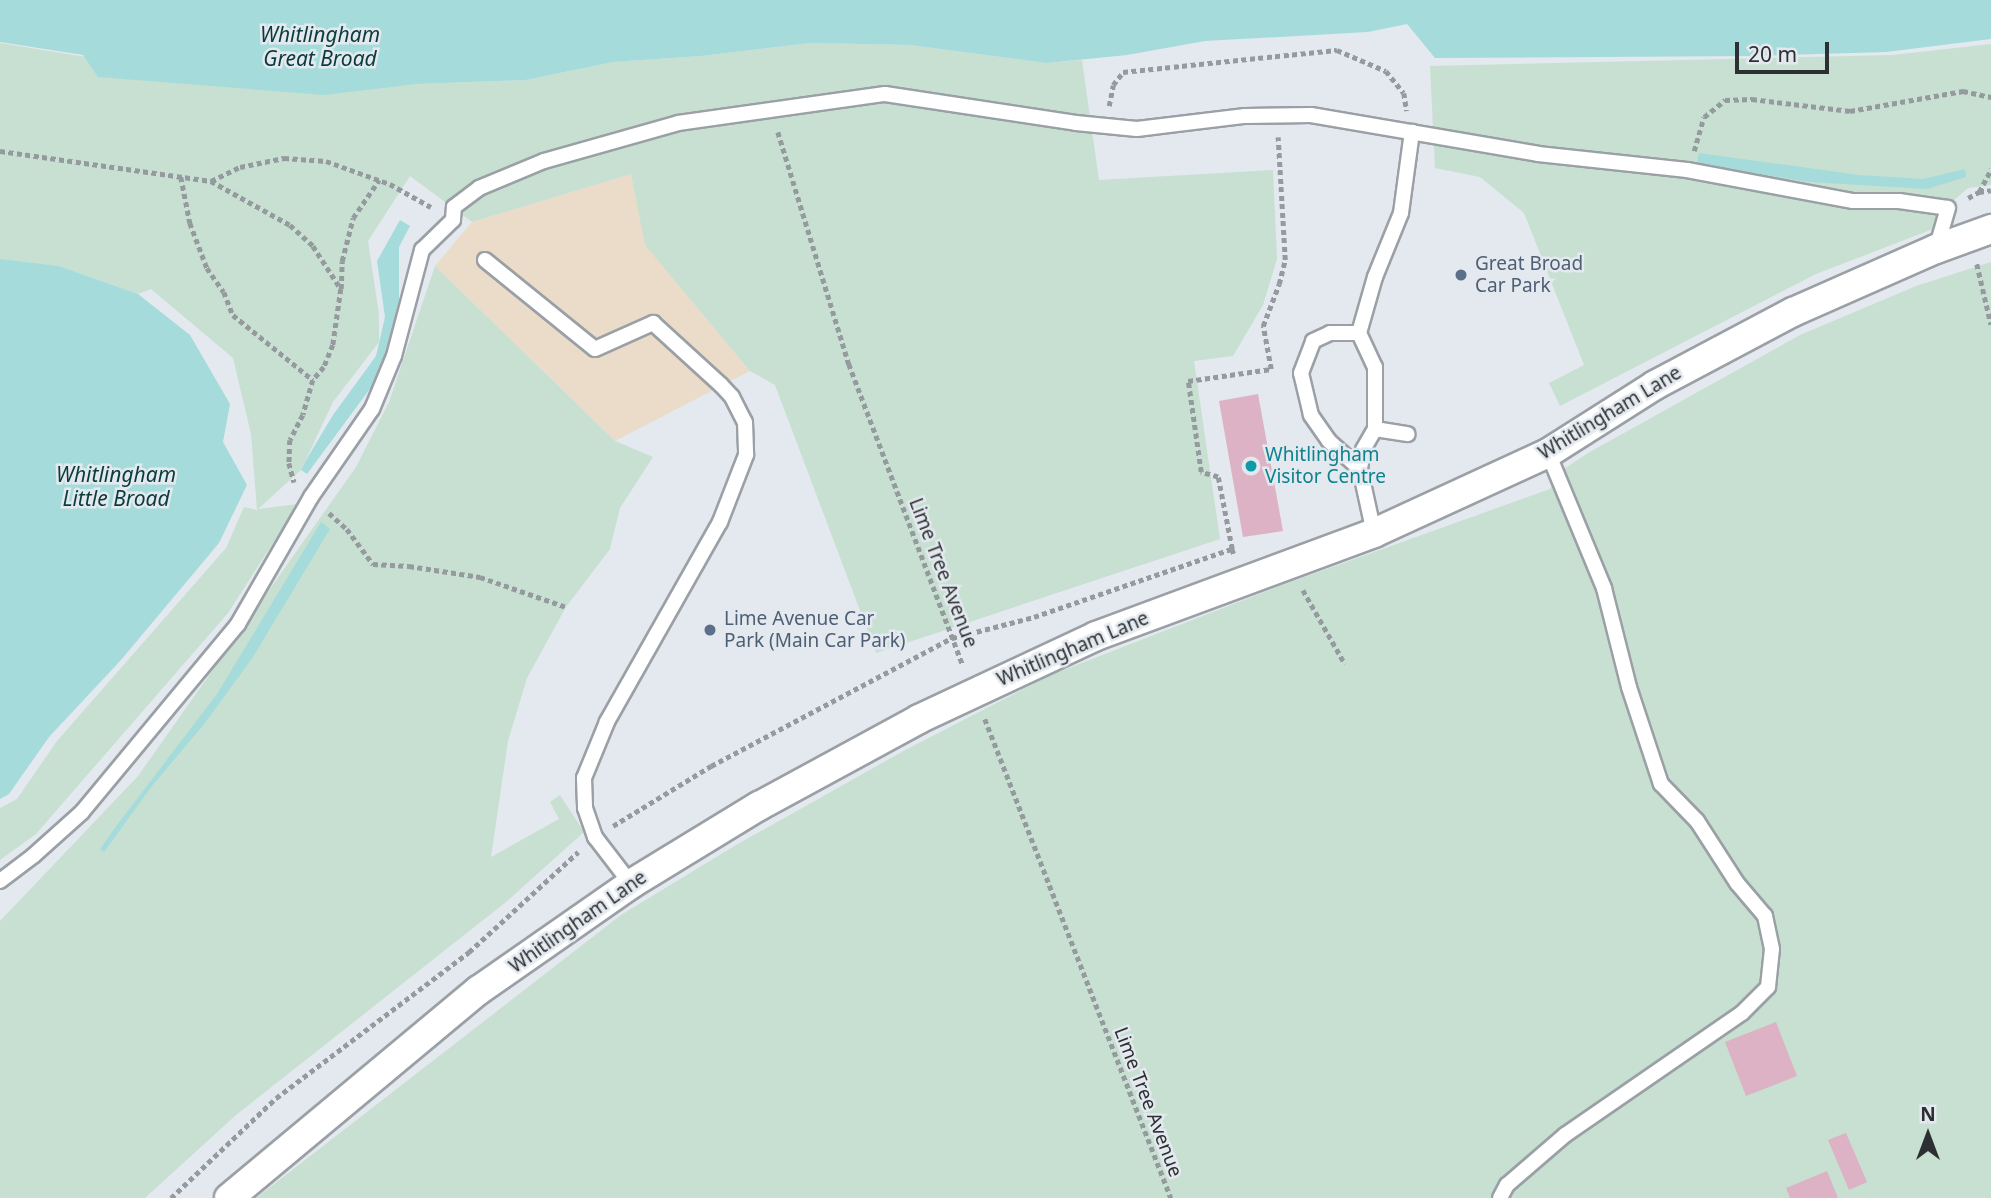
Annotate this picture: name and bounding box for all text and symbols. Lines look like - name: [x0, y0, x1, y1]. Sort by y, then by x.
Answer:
- water label: Whitlingham Great Broad: [260, 21, 380, 71]
- scale bar: [1739, 28, 1834, 72]
- text: 20 m: [1748, 40, 1797, 68]
- place label: Great Broad Car Park: [1475, 253, 1583, 297]
- marker: Great Broad Car Park: [1453, 267, 1469, 283]
- street label: Whitlingham Lane: [1534, 361, 1686, 465]
- place label: Whitlingham Visitor Centre: [1265, 444, 1386, 488]
- marker: Whitlingham Visitor Centre: [1243, 458, 1259, 474]
- water label: Whitlingham Little Broad: [56, 461, 176, 511]
- street label: Lime Tree Avenue: [904, 495, 982, 651]
- street label: Whitlingham Lane: [994, 607, 1152, 691]
- place label: Lime Avenue Car Park (Main Car Park): [724, 608, 906, 652]
- marker: Lime Avenue Car Park (Main Car Park): [702, 622, 718, 638]
- street label: Whitlingham Lane: [505, 866, 651, 978]
- street label: Lime Tree Avenue: [1109, 1024, 1187, 1180]
- north arrow: [1893, 1100, 1963, 1170]
- text: N: [1920, 1101, 1936, 1127]

